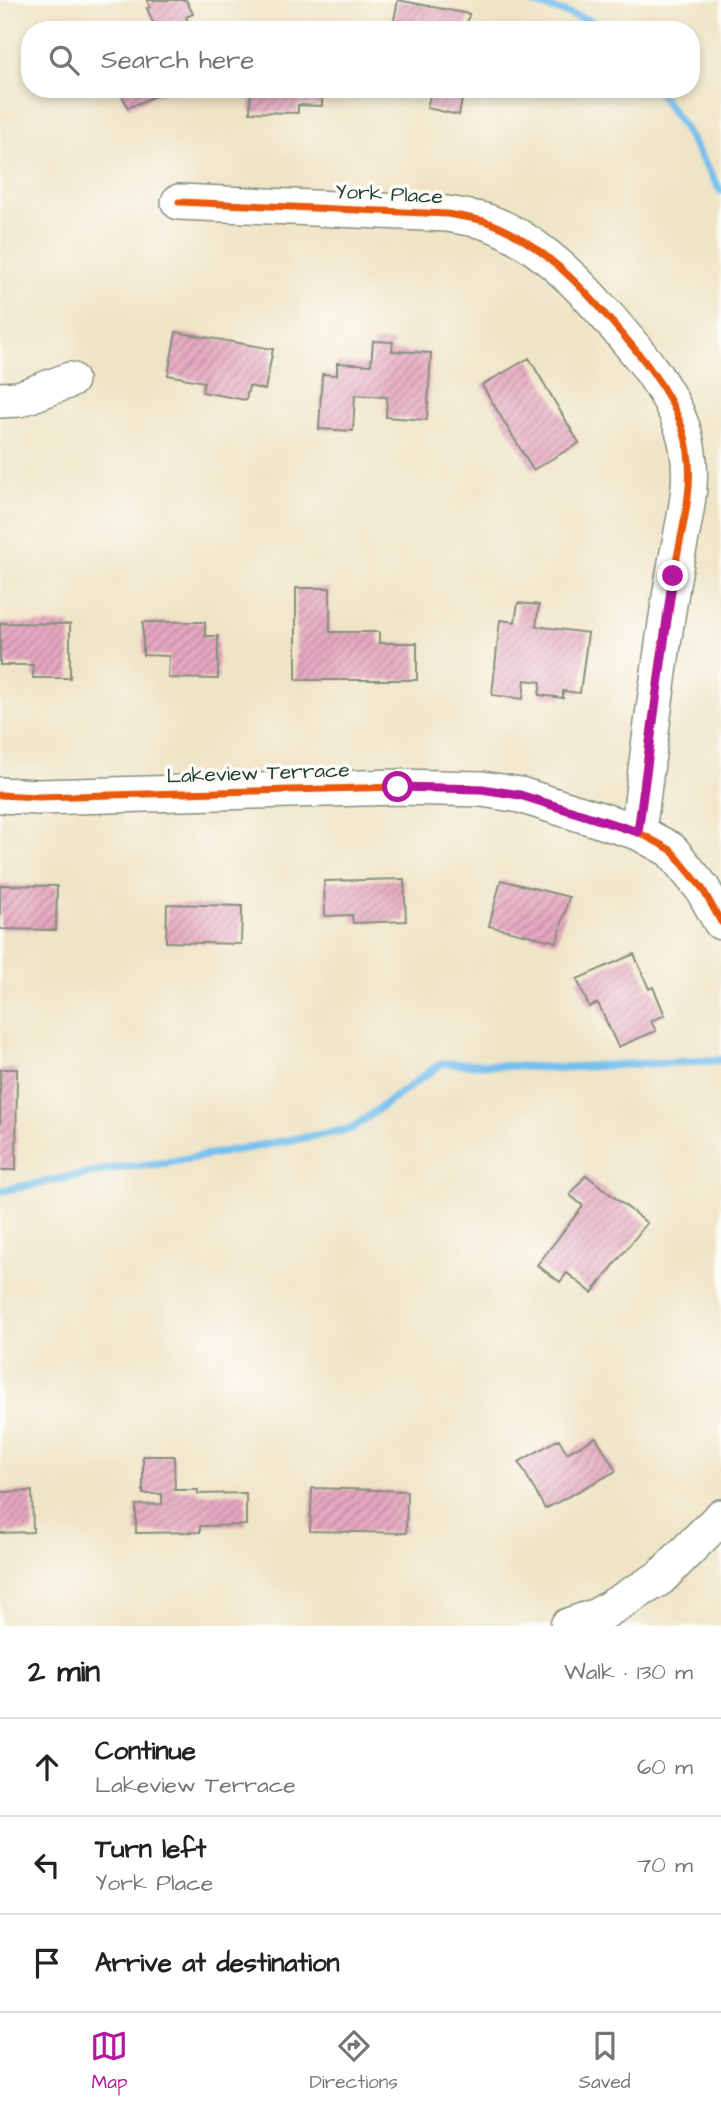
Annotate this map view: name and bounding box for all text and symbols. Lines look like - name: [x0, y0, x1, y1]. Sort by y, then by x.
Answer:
- search box: [21, 21, 700, 98]
- icon: search: [45, 41, 83, 79]
- text: Search here: [101, 42, 254, 78]
- street label: York Place: [334, 177, 444, 211]
- route end: [657, 560, 688, 591]
- street label: Lakeview Terrace: [166, 755, 350, 791]
- route start: [382, 771, 413, 802]
- text: 2 min: [28, 1651, 100, 1693]
- text: Walk · 130 m: [564, 1656, 693, 1688]
- text: Continue: [95, 1733, 196, 1769]
- icon: ahead: [28, 1748, 66, 1786]
- text: 60 m: [637, 1751, 693, 1783]
- text: Lakeview Terrace: [95, 1769, 296, 1801]
- text: Turn left: [95, 1831, 206, 1867]
- icon: left: [28, 1846, 66, 1884]
- text: 70 m: [637, 1849, 693, 1881]
- text: York Place: [95, 1867, 213, 1899]
- icon: arrive: [28, 1944, 66, 1982]
- text: Arrive at destination: [95, 1945, 340, 1981]
- tab: Map: [90, 2027, 128, 2096]
- tab: Directions: [309, 2027, 398, 2096]
- tab: Saved: [579, 2027, 630, 2096]

